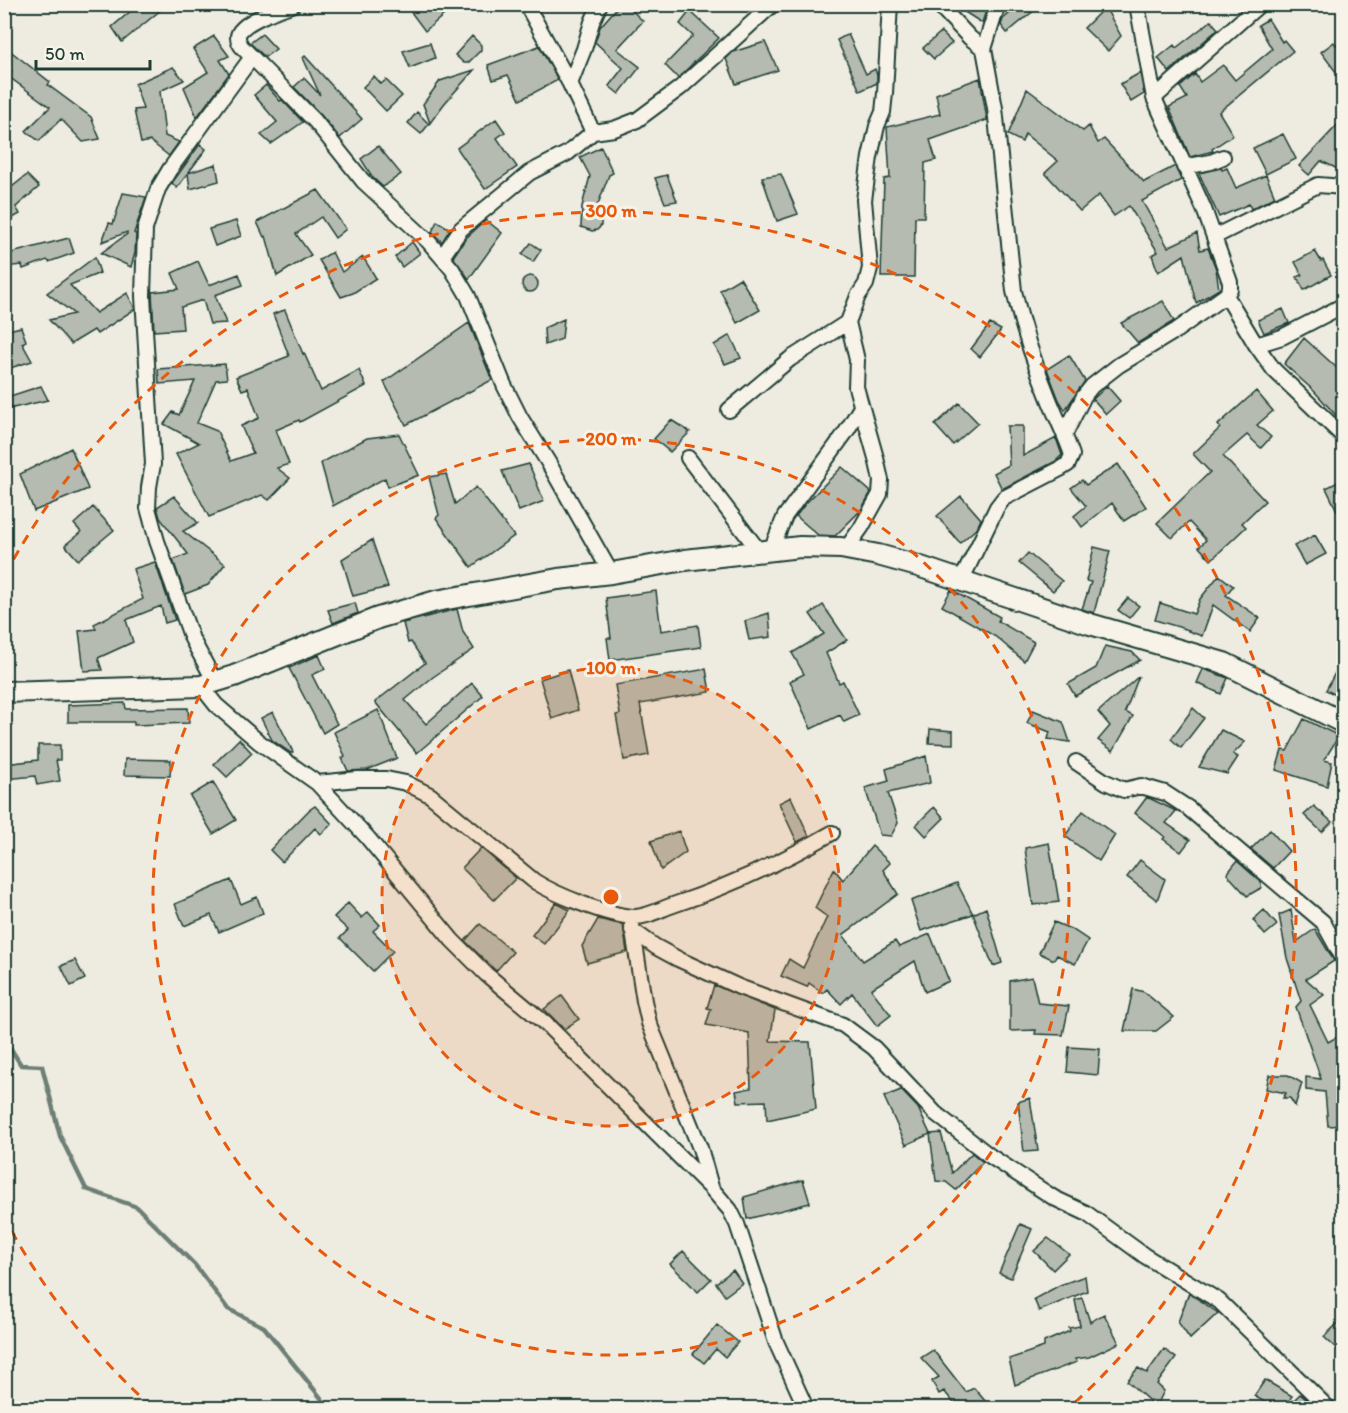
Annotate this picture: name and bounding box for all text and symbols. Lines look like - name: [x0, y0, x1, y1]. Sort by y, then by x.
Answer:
- scale bar: [36, 33, 150, 71]
- text: 50 m: [45, 43, 85, 65]
- text: 300 m: [585, 200, 637, 222]
- text: 200 m: [586, 428, 637, 450]
- text: 100 m: [586, 657, 637, 679]
- centre of rings: [601, 887, 621, 907]

